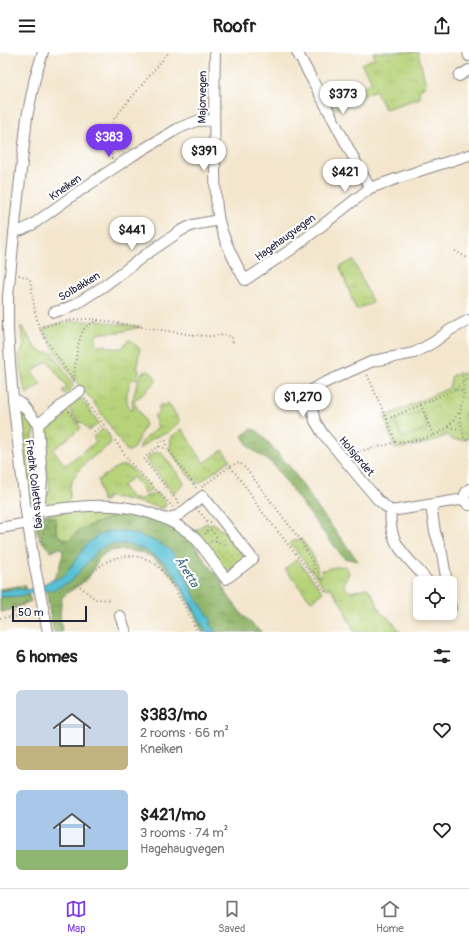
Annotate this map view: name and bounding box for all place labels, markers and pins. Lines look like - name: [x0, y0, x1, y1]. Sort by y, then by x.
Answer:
- pin: $373: [319, 81, 367, 115]
- pin: $383: [85, 124, 133, 158]
- pin: $391: [180, 138, 228, 172]
- pin: $421: [321, 159, 369, 193]
- pin: $441: [108, 217, 156, 251]
- pin: $1,270: [270, 384, 336, 418]

